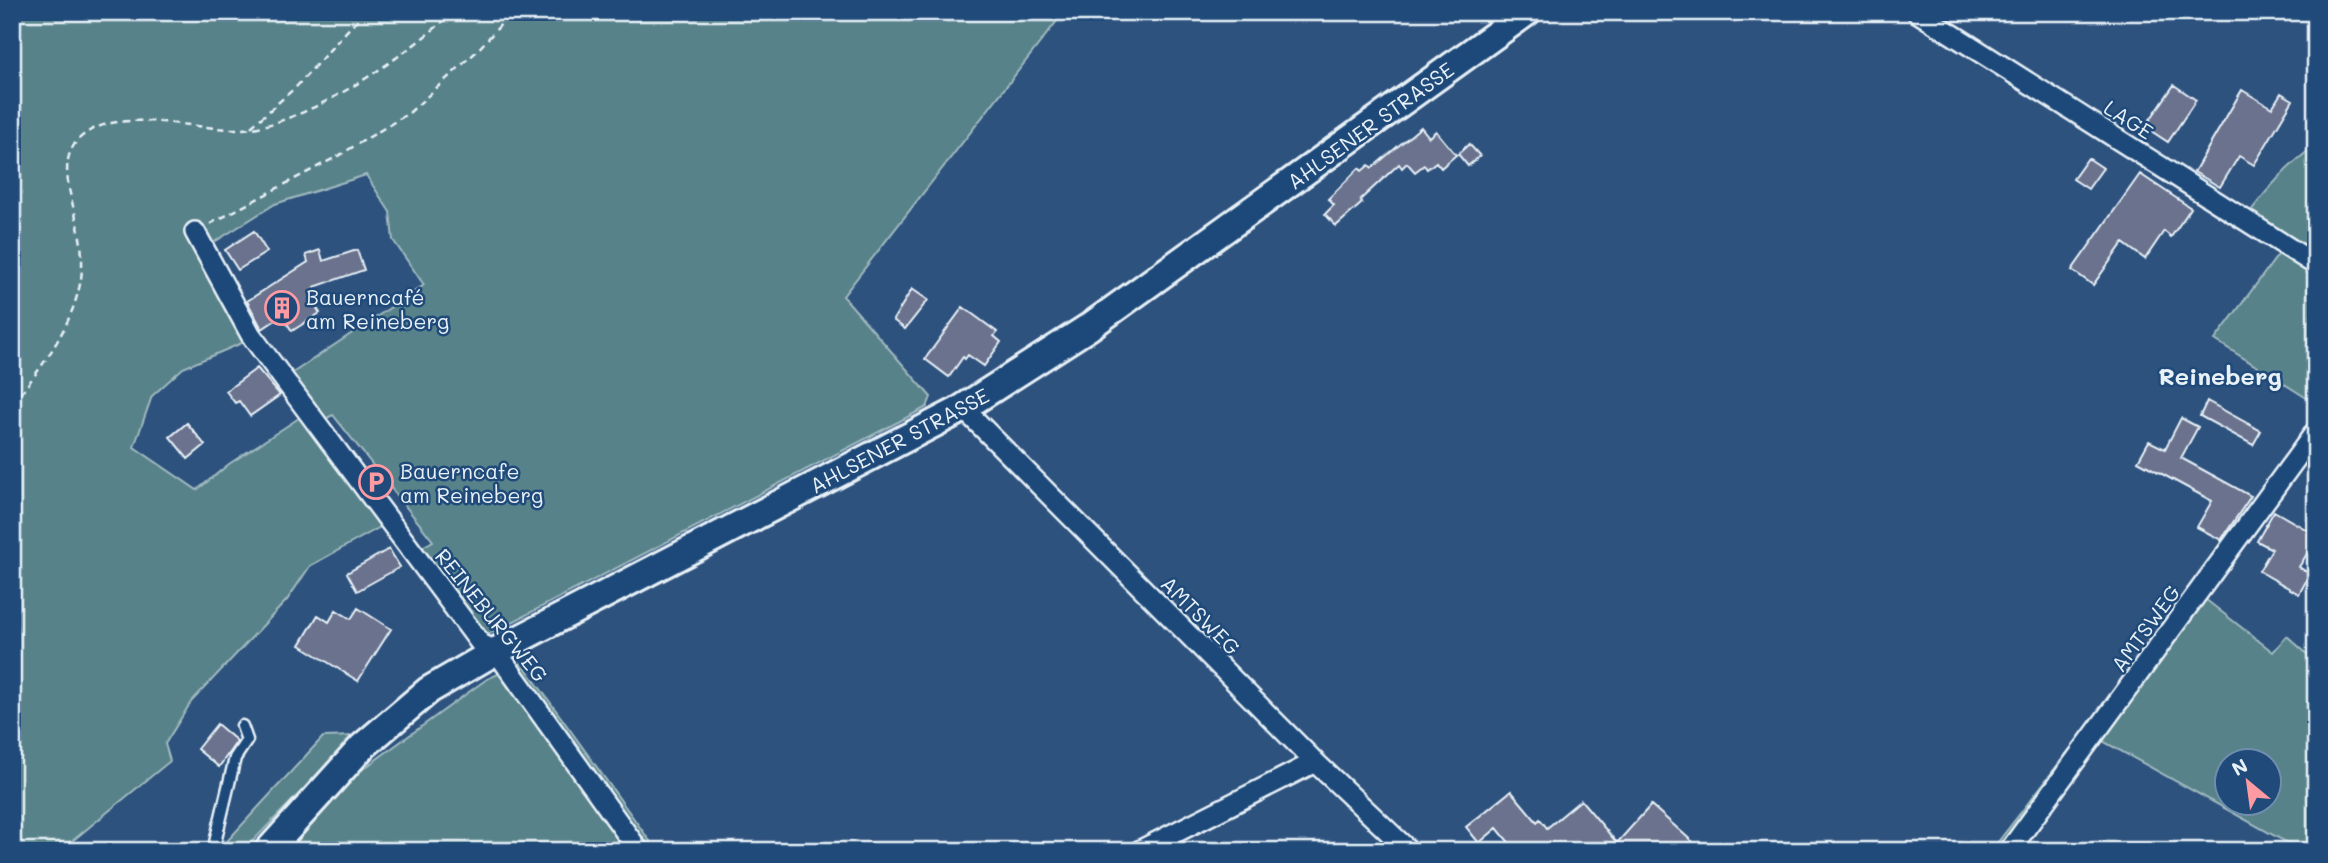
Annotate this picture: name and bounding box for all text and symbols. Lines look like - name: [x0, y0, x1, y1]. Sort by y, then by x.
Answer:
- street label: AHLSENER STRASSE: [1281, 56, 1459, 194]
- street label: LAGE: [2099, 93, 2159, 145]
- place label: Bauerncafé am Reineberg: [306, 283, 449, 334]
- building icon: Bauerncafé am Reineberg: [263, 289, 301, 327]
- district label: Reineberg: [2158, 360, 2282, 391]
- street label: AHLSENER STRASSE: [805, 381, 993, 499]
- place label: Bauerncafe am Reineberg: [400, 457, 543, 508]
- parking icon: Bauerncafe am Reineberg: [357, 463, 395, 501]
- street label: REINEBURGWEG: [430, 543, 554, 687]
- street label: AMTSWEG: [1156, 570, 1246, 660]
- street label: AMTSWEG: [2104, 579, 2186, 677]
- north arrow: [2212, 748, 2282, 818]
- text: N: [2227, 752, 2252, 781]

